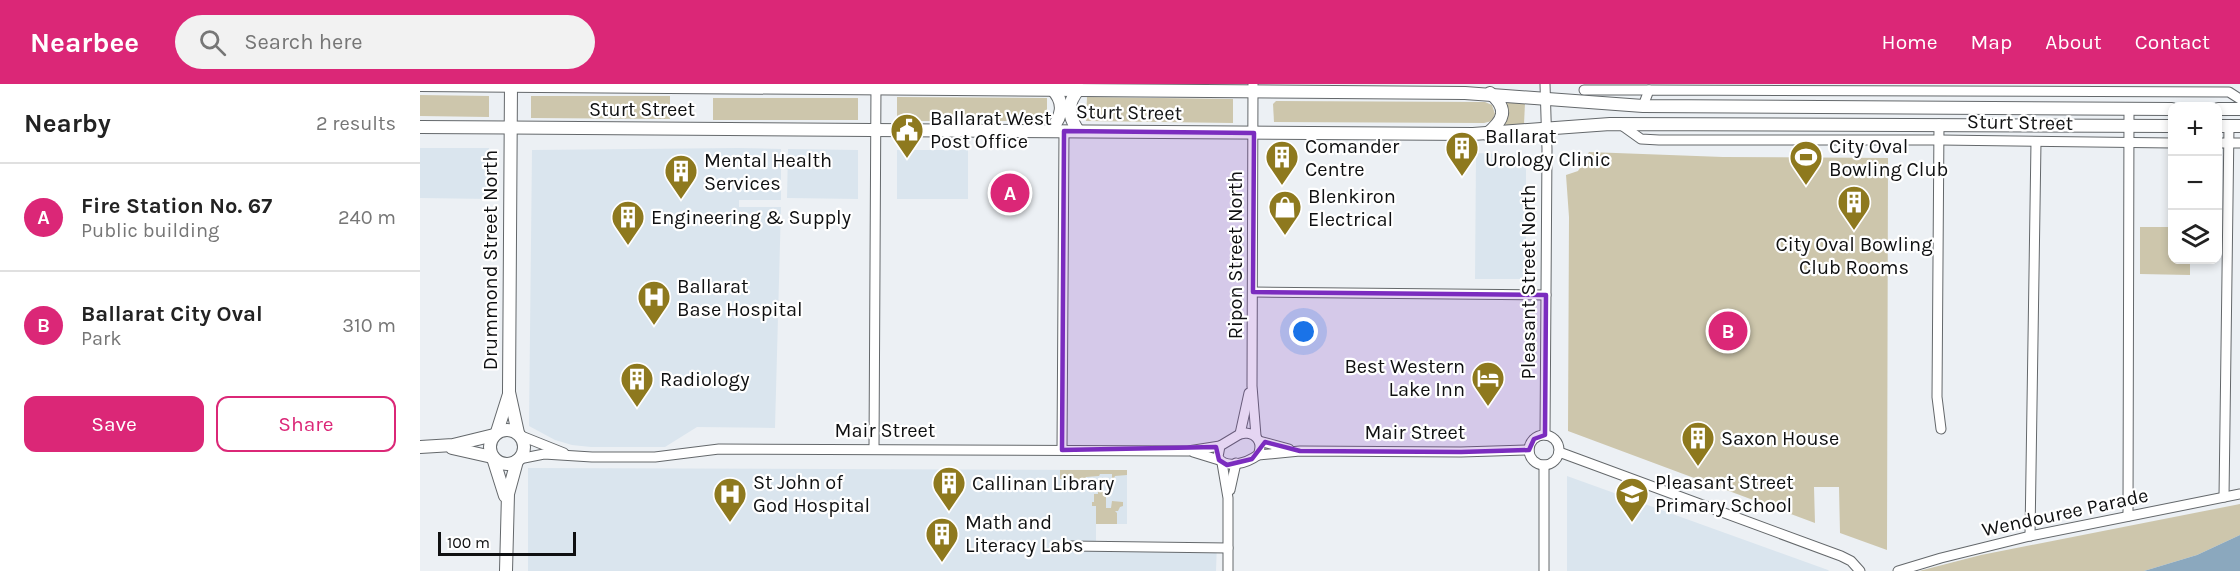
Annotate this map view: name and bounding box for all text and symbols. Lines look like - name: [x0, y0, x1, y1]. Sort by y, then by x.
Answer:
- search box: [175, 15, 595, 69]
- text: Nearbee: [30, 26, 139, 59]
- icon: search: [196, 26, 229, 59]
- text: Search here: [244, 29, 363, 55]
- text: Home: [1882, 30, 1938, 54]
- text: Map: [1971, 30, 2012, 54]
- text: About: [2045, 30, 2102, 54]
- text: Contact: [2135, 30, 2210, 54]
- street label: Sturt Street: [589, 98, 696, 121]
- street label: Sturt Street: [1076, 100, 1183, 125]
- map controls: [2168, 102, 2222, 264]
- button: +: [2168, 102, 2222, 156]
- place label: Ballarat West Post Office: [930, 107, 1052, 153]
- text: Nearby: [24, 108, 111, 139]
- street label: Sturt Street: [1967, 110, 2074, 135]
- text: 2 results: [316, 112, 396, 135]
- public building icon: Ballarat West Post Office: [889, 112, 925, 159]
- place label: Ballarat Urology Clinic: [1485, 125, 1611, 171]
- building icon: Ballarat Urology Clinic: [1444, 130, 1480, 177]
- place label: Comander Centre: [1305, 135, 1400, 181]
- place label: City Oval Bowling Club: [1829, 135, 1948, 181]
- building icon: Comander Centre: [1264, 139, 1300, 186]
- sports icon: City Oval Bowling Club: [1788, 139, 1824, 186]
- place label: Mental Health Services: [704, 149, 832, 195]
- street label: Drummond Street North: [479, 150, 502, 370]
- building icon: Mental Health Services: [663, 153, 699, 200]
- button: −: [2168, 156, 2222, 210]
- pin: A: [990, 170, 1030, 216]
- street label: Ripon Street North: [1224, 171, 1247, 339]
- building icon: City Oval Bowling Club Rooms: [1836, 184, 1872, 231]
- place label: Blenkiron Electrical: [1308, 185, 1396, 231]
- street label: Pleasant Street North: [1517, 185, 1540, 379]
- shop icon: Blenkiron Electrical: [1267, 189, 1303, 236]
- text: Fire Station No. 67: [81, 193, 272, 219]
- building icon: Engineering & Supply: [610, 199, 646, 246]
- text: A: [37, 206, 50, 229]
- text: 240 m: [338, 206, 396, 229]
- place label: Engineering & Supply: [651, 206, 851, 229]
- button: layers: [2168, 210, 2222, 264]
- text: Public building: [81, 219, 219, 242]
- place label: City Oval Bowling Club Rooms: [1776, 233, 1932, 279]
- place label: Ballarat Base Hospital: [677, 275, 803, 321]
- hospital icon: Ballarat Base Hospital: [636, 279, 672, 326]
- text: Ballarat City Oval: [81, 301, 263, 327]
- pin: B: [1708, 308, 1748, 354]
- text: B: [37, 314, 50, 337]
- text: 310 m: [342, 314, 396, 337]
- your location: [1289, 317, 1318, 346]
- text: Park: [81, 327, 122, 350]
- place label: Best Western Lake Inn: [1344, 355, 1465, 401]
- hotel icon: Best Western Lake Inn: [1470, 360, 1506, 407]
- building icon: Radiology: [619, 361, 655, 408]
- place label: Radiology: [660, 368, 749, 391]
- button: Save: [24, 396, 204, 452]
- button: Share: [216, 396, 396, 452]
- street label: Mair Street: [835, 419, 936, 442]
- building icon: Saxon House: [1680, 420, 1716, 467]
- street label: Mair Street: [1365, 421, 1466, 444]
- place label: Saxon House: [1721, 427, 1839, 450]
- building icon: Callinan Library: [931, 465, 967, 512]
- place label: St John of God Hospital: [753, 471, 870, 517]
- place label: Pleasant Street Primary School: [1655, 471, 1794, 517]
- place label: Callinan Library: [972, 472, 1114, 495]
- hospital icon: St John of God Hospital: [712, 476, 748, 523]
- school or university icon: Pleasant Street Primary School: [1614, 476, 1650, 523]
- street label: Wendouree Parade: [1980, 484, 2150, 541]
- place label: Math and Literacy Labs: [965, 511, 1083, 557]
- building icon: Math and Literacy Labs: [924, 516, 960, 563]
- scale bar: [438, 529, 576, 556]
- text: 100 m: [447, 533, 490, 552]

